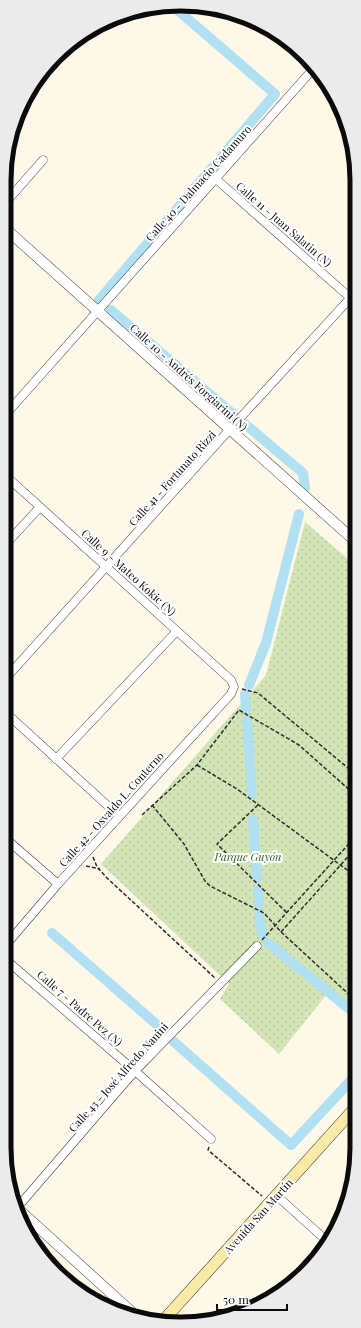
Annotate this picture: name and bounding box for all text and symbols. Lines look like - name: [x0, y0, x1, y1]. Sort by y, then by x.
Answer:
- street label: Calle 40 - Dalmacio Cadamuro: [142, 122, 254, 244]
- street label: Calle 11 - Juan Salatin (N): [233, 178, 335, 270]
- street label: Calle 10 - Andrés Forgiarini (N): [127, 320, 251, 434]
- street label: Calle 41 - Fortunato Rizzi: [125, 427, 219, 529]
- street label: Calle 9 - Mateo Kokic (N): [78, 525, 180, 619]
- street label: Calle 42 - Osvaldo L. Conterno: [55, 748, 167, 870]
- park label: Parque Guyón: [214, 849, 281, 864]
- street label: Calle 7 - Padre Pez (N): [34, 967, 126, 1049]
- street label: Calle 43 - José Alfredo Nanini: [65, 1019, 171, 1135]
- street label: Avenida San Martín: [220, 1175, 296, 1258]
- scale bar: [217, 1286, 287, 1312]
- text: 50 m: [223, 1291, 249, 1307]

